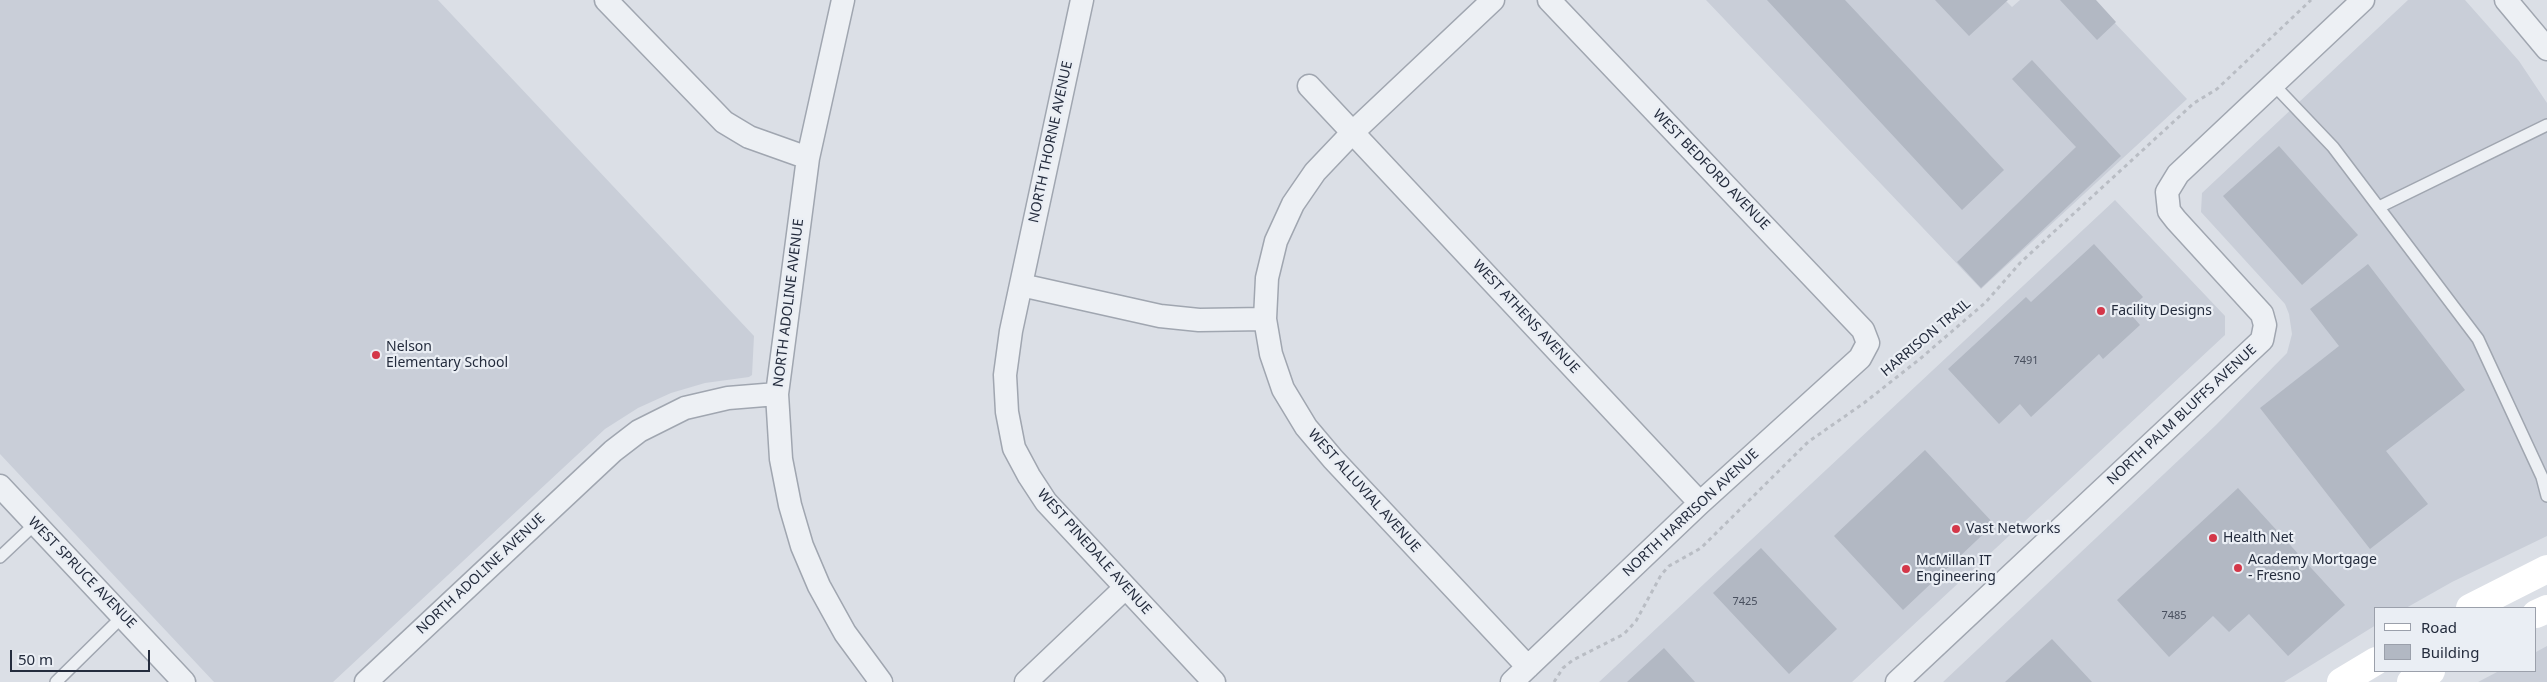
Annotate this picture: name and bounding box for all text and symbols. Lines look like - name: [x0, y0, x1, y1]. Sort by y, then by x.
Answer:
- street label: NORTH THORNE AVENUE: [1026, 59, 1076, 225]
- street label: WEST BEDFORD AVENUE: [1649, 106, 1773, 234]
- street label: NORTH ADOLINE AVENUE: [770, 218, 808, 388]
- street label: WEST ATHENS AVENUE: [1469, 257, 1583, 377]
- street label: HARRISON TRAIL: [1878, 296, 1974, 380]
- place label: Facility Designs: [2111, 303, 2212, 319]
- marker: Facility Designs: [2095, 305, 2107, 317]
- place label: Nelson Elementary School: [386, 339, 508, 372]
- street label: NORTH PALM BLUFFS AVENUE: [2104, 341, 2260, 489]
- marker: Nelson Elementary School: [370, 349, 382, 361]
- house number: 7491: [2013, 354, 2039, 368]
- street label: WEST ALLUVIAL AVENUE: [1304, 426, 1424, 556]
- street label: NORTH HARRISON AVENUE: [1620, 446, 1762, 580]
- street label: WEST PINEDALE AVENUE: [1033, 486, 1155, 618]
- street label: NORTH ADOLINE AVENUE: [413, 510, 549, 638]
- street label: WEST SPRUCE AVENUE: [24, 514, 140, 632]
- place label: Vast Networks: [1966, 521, 2060, 537]
- marker: Vast Networks: [1950, 523, 1962, 535]
- place label: Health Net: [2223, 530, 2294, 546]
- marker: Health Net: [2207, 532, 2219, 544]
- place label: Academy Mortgage - Fresno: [2248, 552, 2377, 584]
- place label: McMillan IT Engineering: [1916, 553, 1996, 586]
- marker: Academy Mortgage - Fresno: [2232, 562, 2244, 574]
- marker: McMillan IT Engineering: [1900, 563, 1912, 575]
- house number: 7425: [1732, 595, 1758, 609]
- legend: [2374, 607, 2537, 672]
- house number: 7485: [2161, 609, 2187, 623]
- text: Road: [2421, 617, 2457, 637]
- scale bar: [12, 640, 152, 672]
- text: Building: [2421, 642, 2479, 662]
- text: 50 m: [18, 649, 53, 669]

